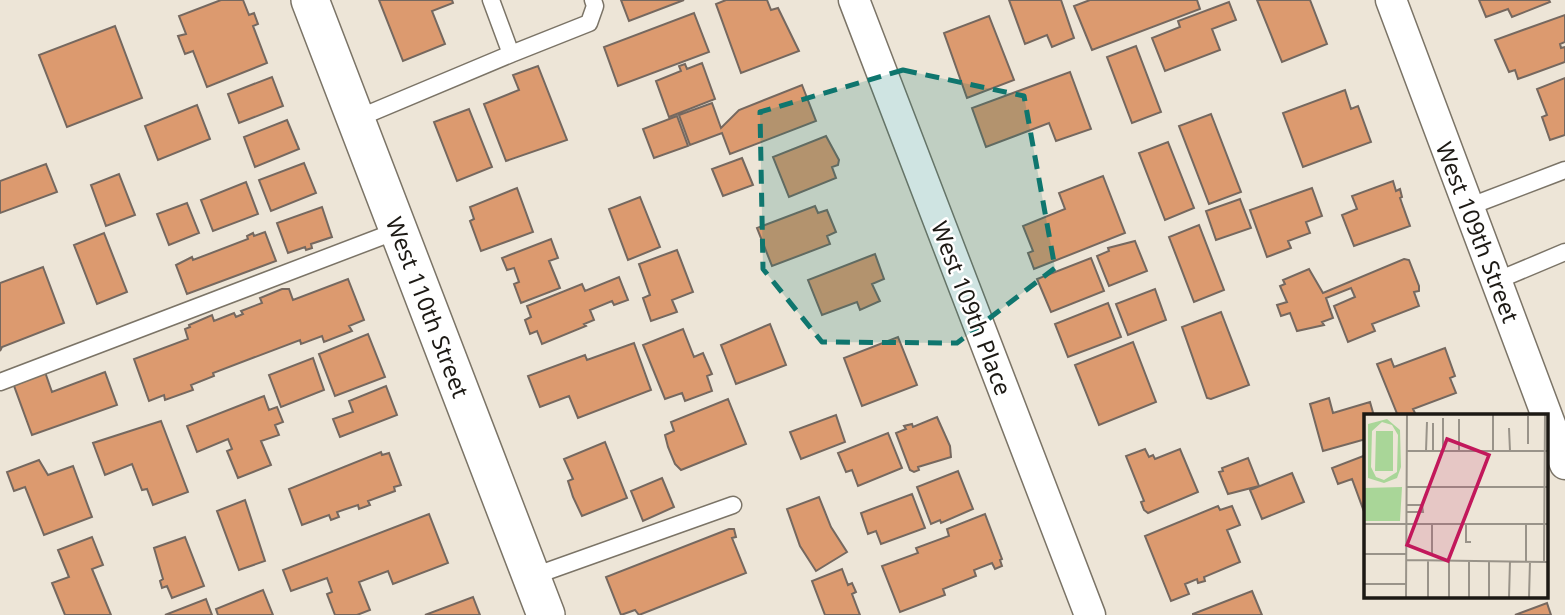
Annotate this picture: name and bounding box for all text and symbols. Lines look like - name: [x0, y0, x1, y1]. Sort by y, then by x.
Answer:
- street label: West 109th Street: [1429, 137, 1527, 327]
- street label: West 110th Street: [379, 212, 477, 402]
- street label: West 109th Place: [924, 216, 1020, 400]
- inset map: [1364, 414, 1548, 598]

